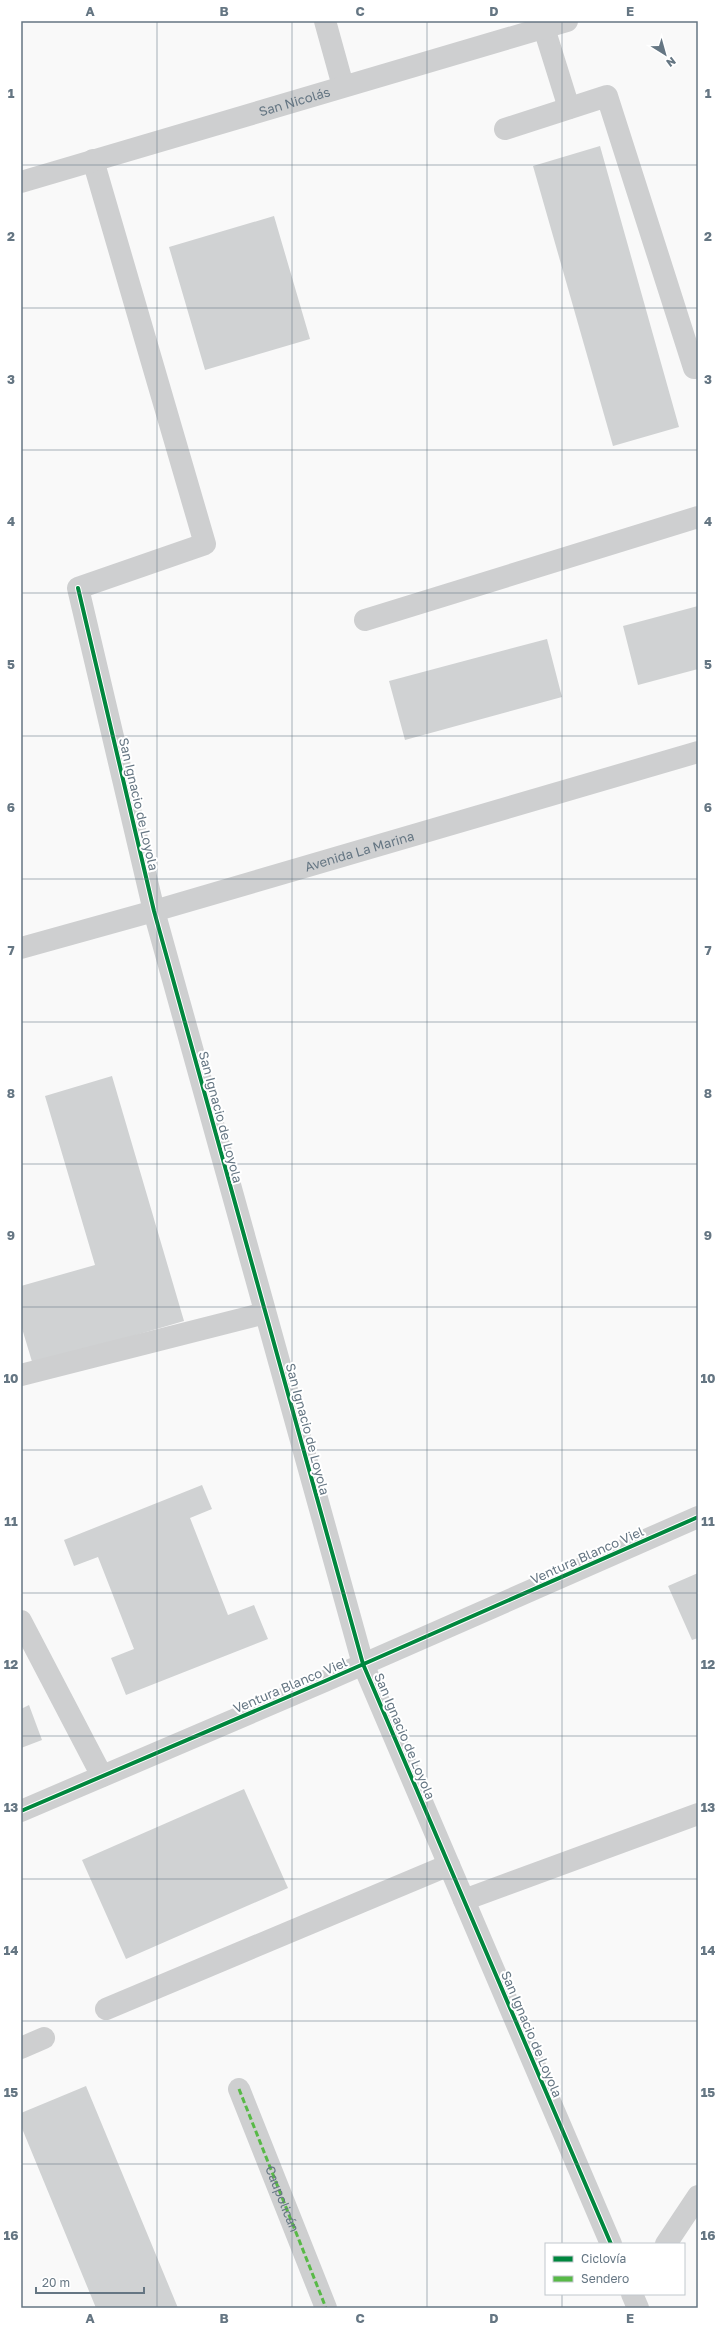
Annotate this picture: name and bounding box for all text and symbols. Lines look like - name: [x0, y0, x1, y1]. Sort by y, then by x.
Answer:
- text: A: [85, 3, 95, 19]
- text: B: [219, 3, 229, 19]
- text: C: [355, 3, 365, 19]
- text: D: [489, 3, 499, 19]
- text: E: [626, 3, 634, 19]
- north arrow: [645, 34, 685, 74]
- text: N: [664, 55, 679, 70]
- street label: San Nicolás: [257, 83, 332, 119]
- text: 1: [8, 85, 15, 101]
- text: 1: [705, 85, 712, 101]
- text: 2: [7, 228, 15, 244]
- text: 2: [704, 228, 712, 244]
- text: 3: [7, 371, 15, 387]
- text: 3: [704, 371, 712, 387]
- text: 4: [7, 513, 15, 529]
- text: 4: [704, 513, 712, 529]
- text: 5: [7, 656, 15, 672]
- text: 5: [704, 656, 712, 672]
- street label: San Ignacio de Loyola: [116, 736, 162, 872]
- text: 6: [7, 799, 15, 815]
- text: 6: [704, 799, 712, 815]
- street label: Avenida La Marina: [303, 827, 416, 875]
- text: 7: [7, 942, 15, 958]
- text: 7: [704, 942, 712, 958]
- street label: San Ignacio de Loyola: [196, 1049, 246, 1185]
- text: 8: [7, 1085, 15, 1101]
- text: 8: [704, 1085, 712, 1101]
- text: 9: [7, 1227, 15, 1243]
- text: 9: [704, 1227, 712, 1243]
- street label: San Ignacio de Loyola: [283, 1361, 333, 1497]
- text: 10: [3, 1370, 19, 1386]
- text: 10: [700, 1370, 716, 1386]
- text: 11: [4, 1513, 18, 1529]
- text: 11: [701, 1513, 715, 1529]
- street label: Ventura Blanco Viel: [528, 1523, 646, 1587]
- street label: Ventura Blanco Viel: [231, 1654, 349, 1716]
- text: 12: [4, 1656, 18, 1672]
- text: 12: [701, 1656, 715, 1672]
- street label: San Ignacio de Loyola: [371, 1670, 439, 1802]
- text: 13: [4, 1799, 18, 1815]
- text: 13: [701, 1799, 715, 1815]
- text: 14: [4, 1942, 18, 1958]
- text: 14: [701, 1942, 715, 1958]
- street label: San Ignacio de Loyola: [498, 1968, 566, 2100]
- text: 15: [4, 2084, 18, 2100]
- text: 15: [701, 2084, 715, 2100]
- street label: Caupolicán: [262, 2163, 303, 2234]
- text: 16: [4, 2227, 18, 2243]
- text: 16: [701, 2227, 715, 2243]
- legend: [545, 2243, 685, 2295]
- text: Ciclovía: [581, 2251, 626, 2266]
- scale bar: [36, 2269, 144, 2295]
- text: Sendero: [581, 2271, 629, 2286]
- text: 20 m: [42, 2275, 70, 2290]
- text: A: [85, 2310, 95, 2326]
- text: B: [219, 2310, 229, 2326]
- text: C: [355, 2310, 365, 2326]
- text: D: [489, 2310, 499, 2326]
- text: E: [626, 2310, 634, 2326]

